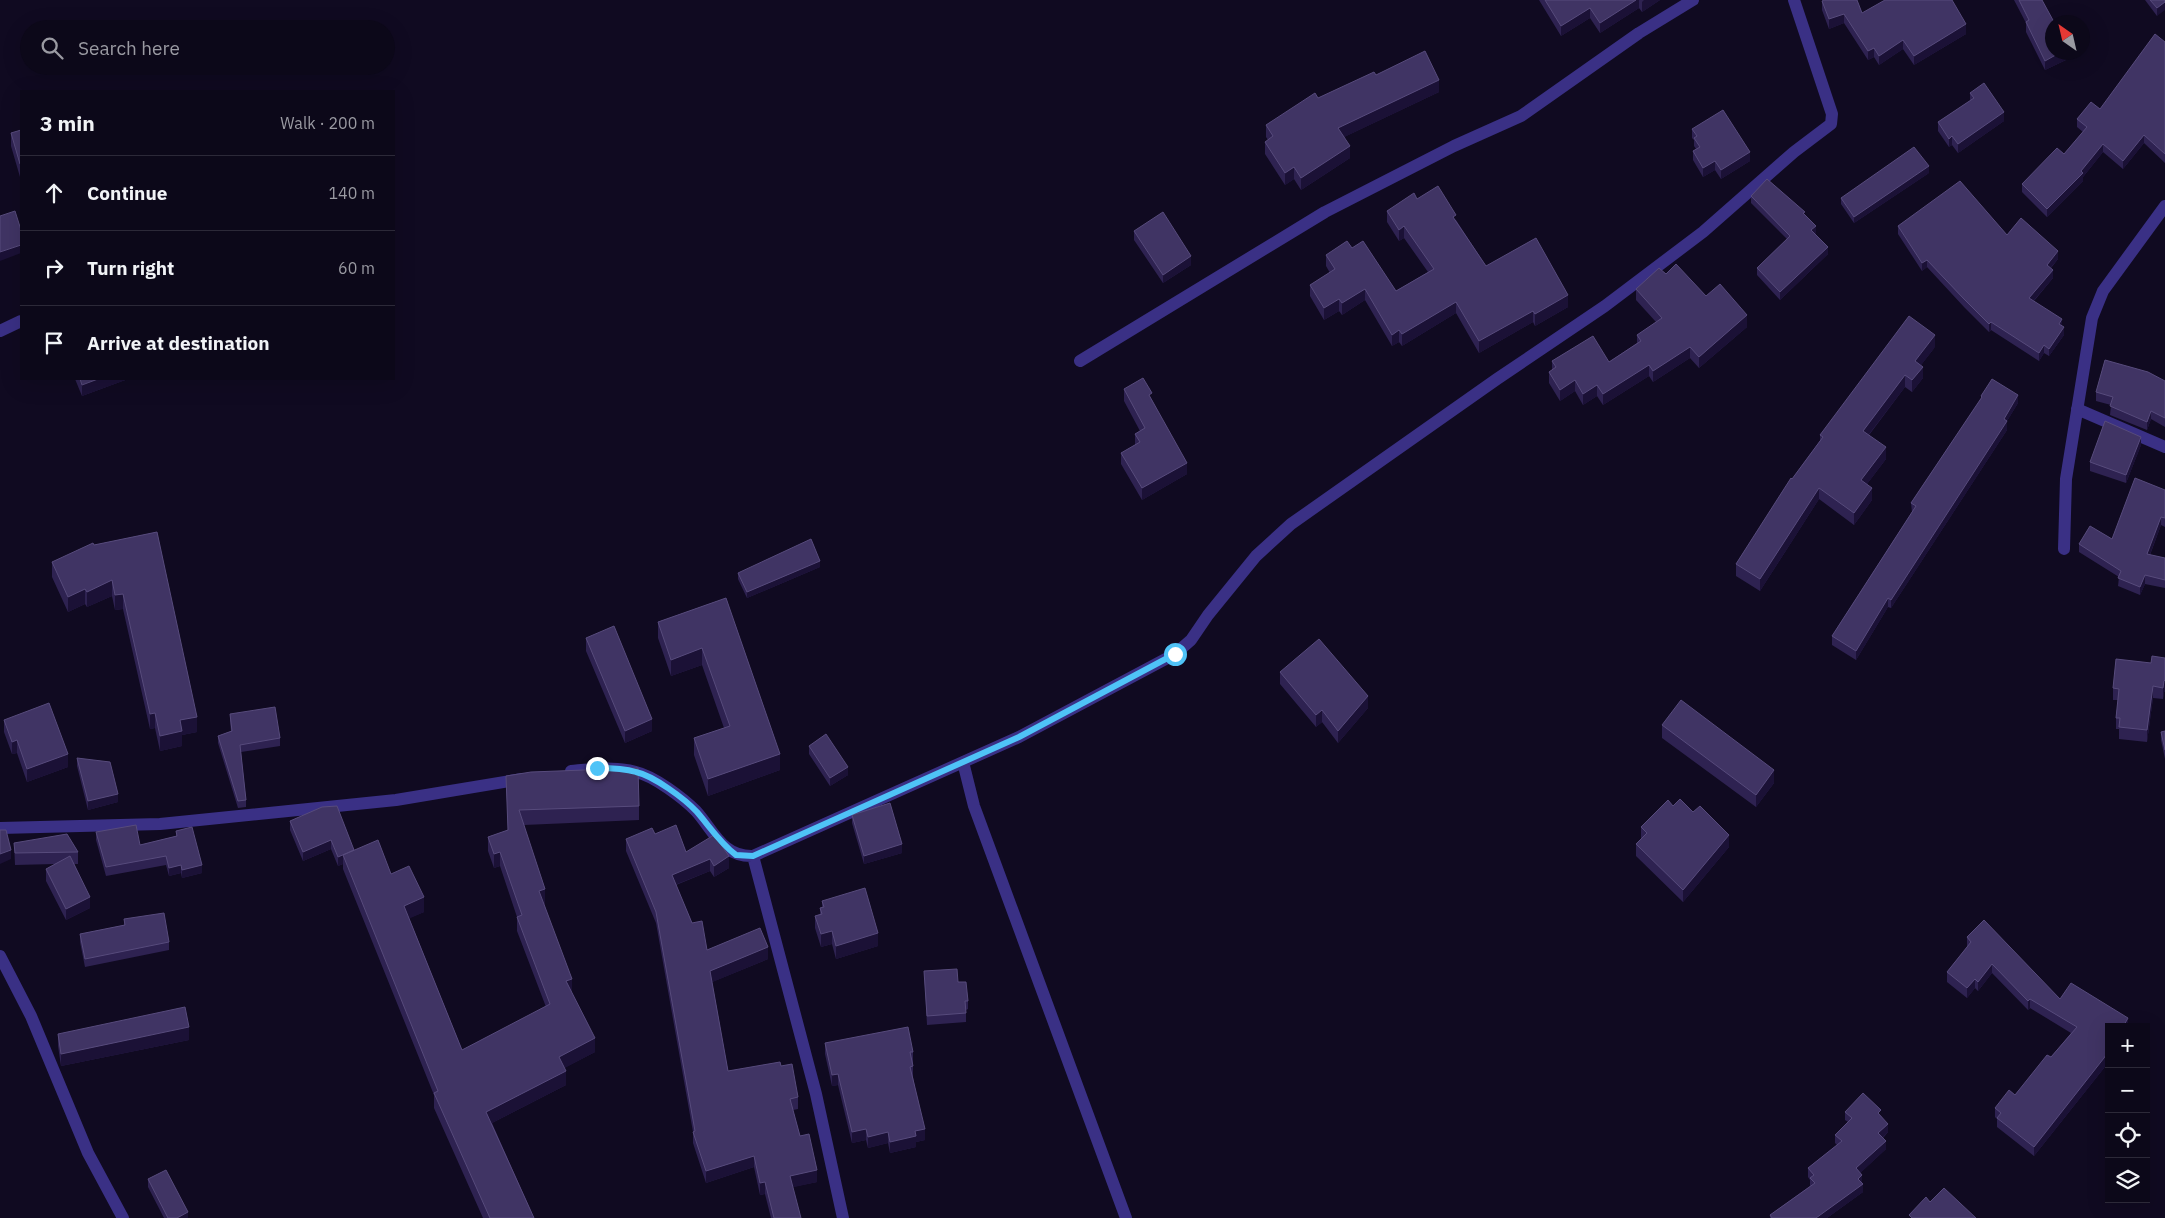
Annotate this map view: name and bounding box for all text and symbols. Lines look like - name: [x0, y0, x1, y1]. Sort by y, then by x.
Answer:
- north arrow: [2045, 15, 2090, 60]
- search box: [20, 20, 395, 75]
- icon: search: [38, 34, 66, 62]
- text: Search here: [78, 36, 180, 60]
- text: 3 min: [40, 109, 95, 137]
- text: Walk · 200 m: [280, 113, 375, 133]
- icon: ahead: [40, 179, 68, 207]
- text: Continue: [87, 181, 167, 205]
- text: 140 m: [328, 183, 375, 203]
- icon: right: [40, 254, 68, 282]
- text: Turn right: [87, 256, 174, 280]
- text: 60 m: [338, 258, 375, 278]
- icon: arrive: [40, 329, 68, 357]
- text: Arrive at destination: [87, 331, 270, 355]
- route start: [1164, 643, 1187, 666]
- route end: [586, 757, 609, 780]
- map controls: [2105, 1023, 2150, 1203]
- button: +: [2105, 1023, 2150, 1068]
- button: −: [2105, 1068, 2150, 1113]
- button: locate: [2105, 1113, 2150, 1158]
- button: layers: [2105, 1158, 2150, 1203]

